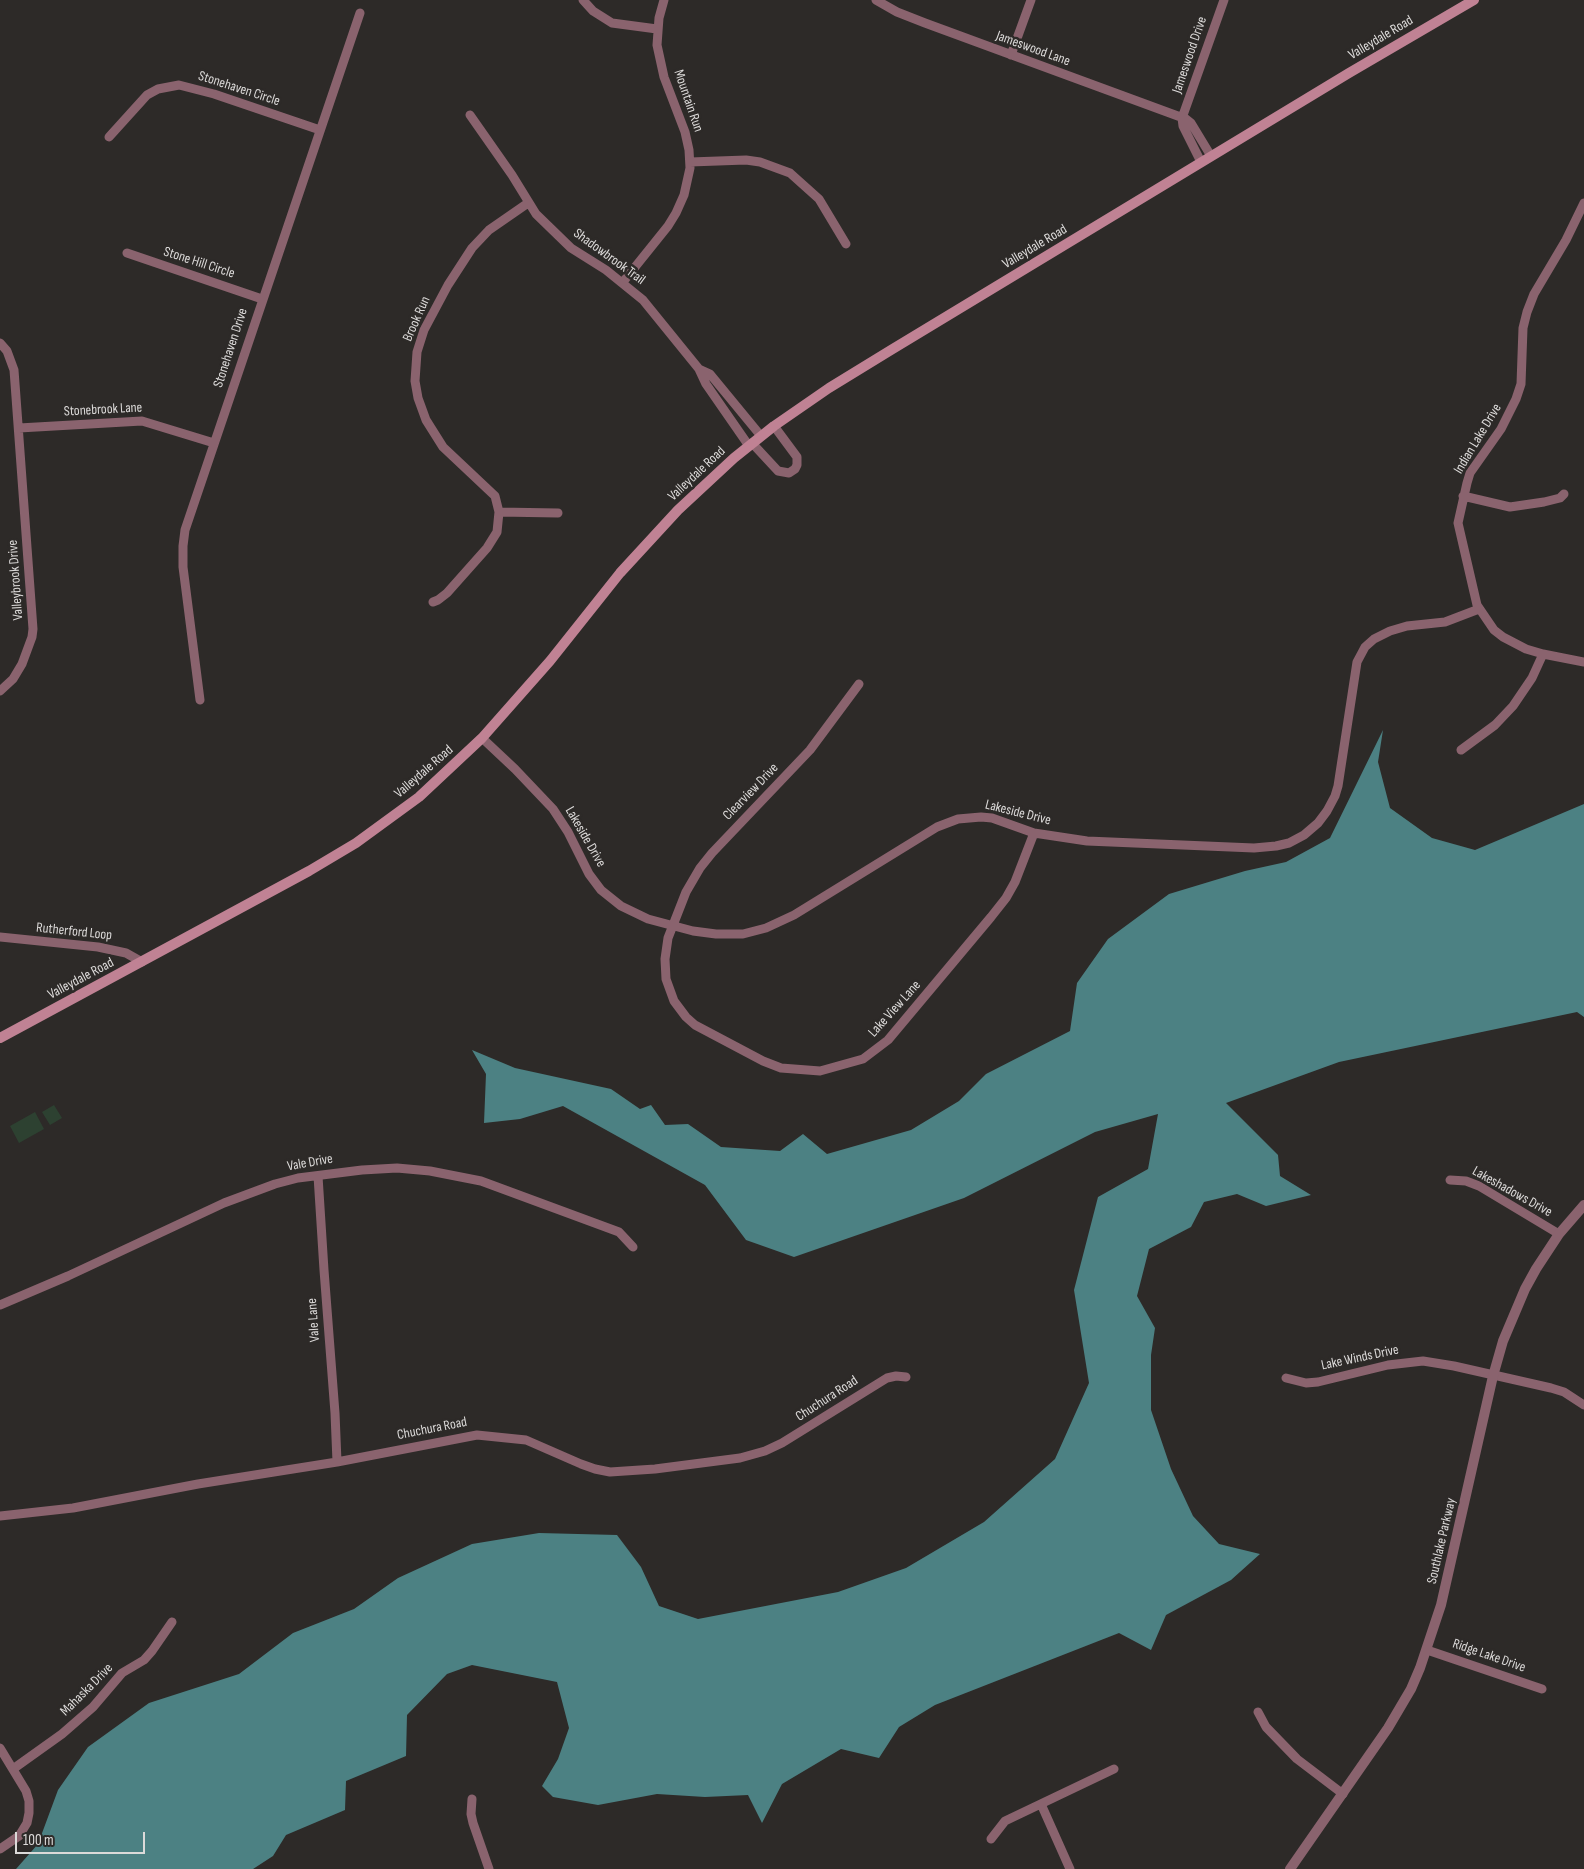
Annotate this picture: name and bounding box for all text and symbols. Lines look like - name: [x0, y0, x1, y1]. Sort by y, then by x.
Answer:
- street label: Valleydale Road: [1346, 12, 1416, 64]
- street label: Jameswood Drive: [1169, 15, 1211, 95]
- street label: Jameswood Lane: [994, 28, 1072, 70]
- street label: Stonehaven Circle: [196, 68, 282, 110]
- street label: Mountain Run: [670, 68, 706, 134]
- street label: Valleydale Road: [1000, 221, 1070, 273]
- street label: Shadowbrook Trail: [570, 225, 648, 289]
- street label: Stone Hill Circle: [161, 244, 237, 282]
- street label: Brook Run: [400, 294, 434, 344]
- street label: Stonehaven Drive: [210, 306, 252, 390]
- street label: Stonebrook Lane: [63, 400, 143, 420]
- street label: Indian Lake Drive: [1450, 401, 1506, 477]
- street label: Valleydale Road: [665, 443, 729, 505]
- street label: Valleybrook Drive: [5, 539, 27, 621]
- street label: Valleydale Road: [391, 742, 457, 802]
- street label: Clearview Drive: [720, 760, 782, 824]
- street label: Lakeside Drive: [983, 797, 1053, 829]
- street label: Lakeside Drive: [561, 804, 609, 870]
- street label: Rutherford Loop: [35, 920, 113, 944]
- street label: Valleydale Road: [45, 955, 117, 1003]
- street label: Lake View Lane: [865, 977, 925, 1041]
- street label: Vale Drive: [286, 1151, 334, 1175]
- street label: Lakeshadows Drive: [1469, 1163, 1555, 1221]
- street label: Vale Lane: [304, 1298, 324, 1342]
- street label: Lake Winds Drive: [1320, 1342, 1400, 1374]
- street label: Chuchura Road: [793, 1373, 861, 1425]
- street label: Chuchura Road: [396, 1414, 468, 1444]
- street label: Southlake Parkway: [1424, 1496, 1460, 1586]
- street label: Ridge Lake Drive: [1450, 1636, 1528, 1676]
- street label: Mahaska Drive: [57, 1660, 117, 1720]
- scale bar: [18, 1822, 148, 1854]
- text: 100 m: [23, 1831, 54, 1850]

